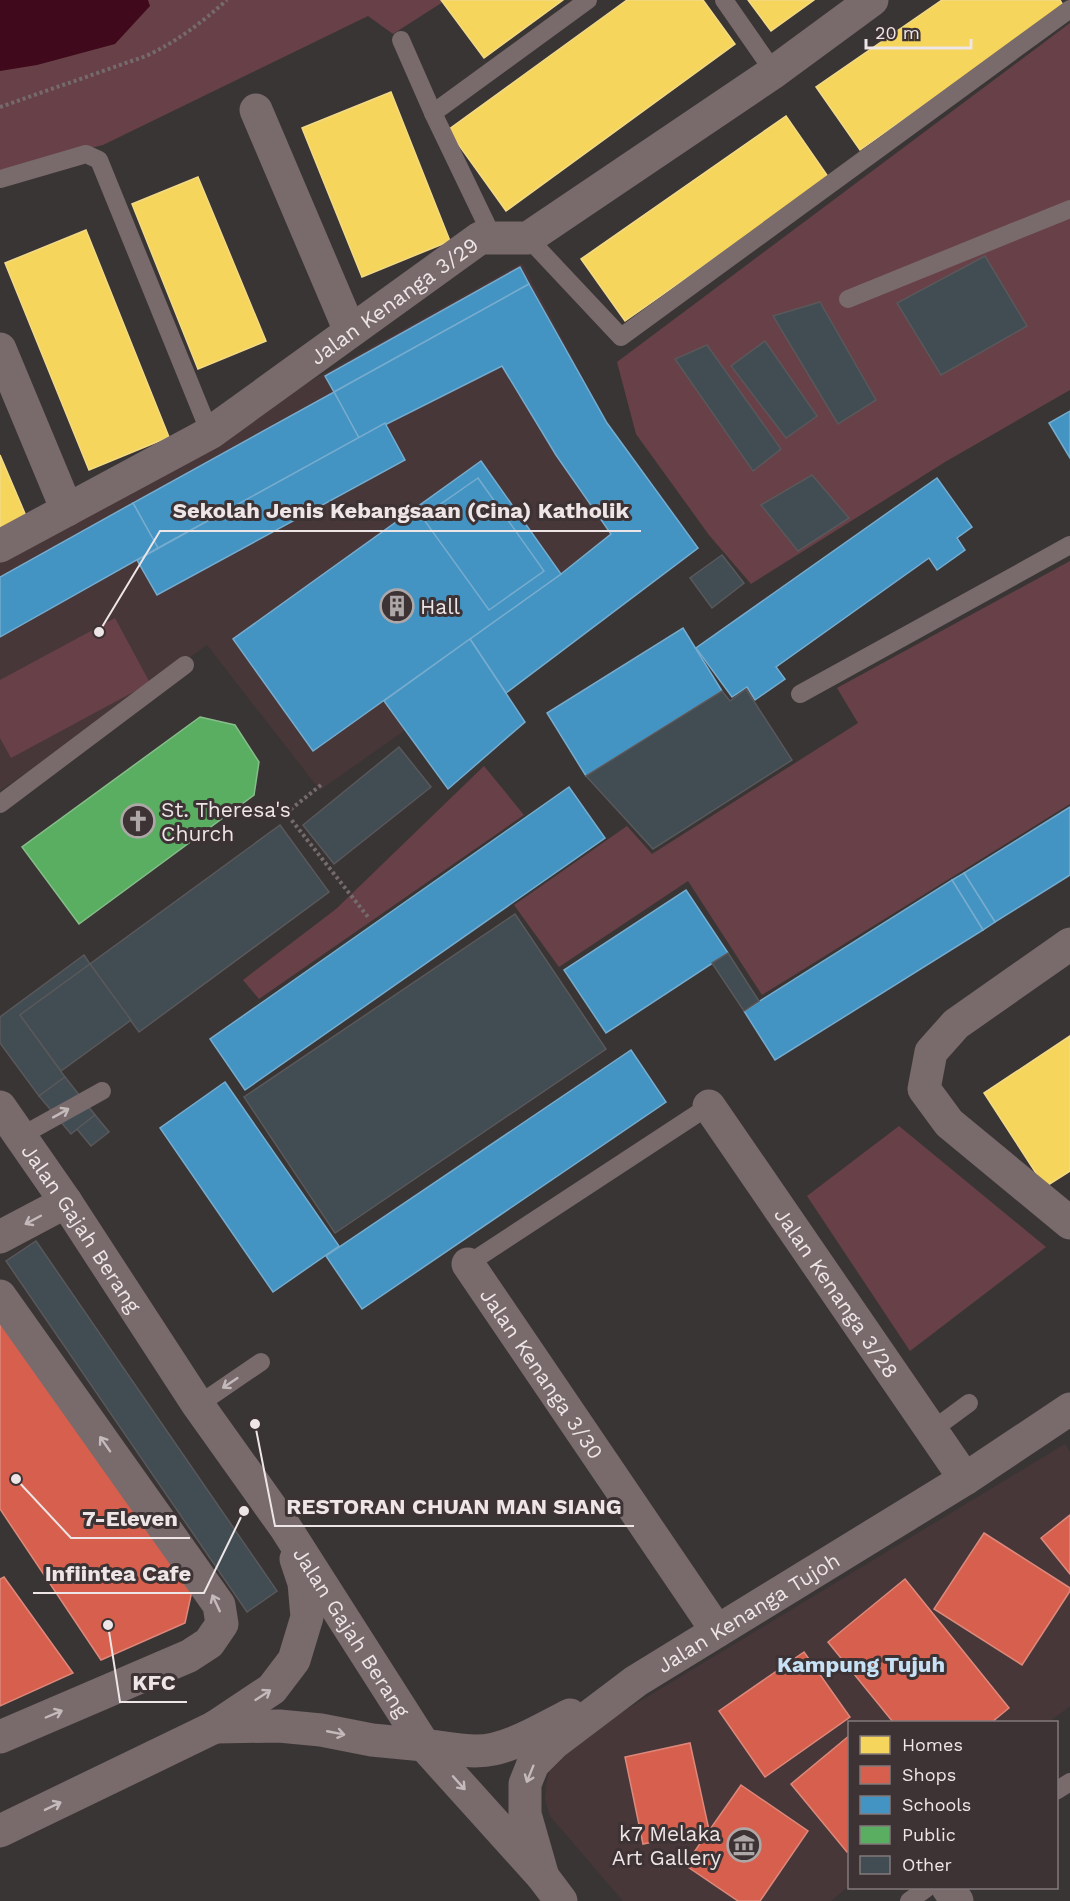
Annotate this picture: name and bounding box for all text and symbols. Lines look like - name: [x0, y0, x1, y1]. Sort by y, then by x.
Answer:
- scale bar: [866, 12, 971, 50]
- text: 20 m: [875, 22, 920, 43]
- street label: Jalan Kenanga 3/29: [305, 231, 483, 369]
- callout: Sekolah Jenis Kebangsaan (Cina) Katholik: [160, 491, 641, 531]
- text: Sekolah Jenis Kebangsaan (Cina) Katholik: [173, 498, 629, 523]
- building icon: Hall: [379, 588, 415, 624]
- place label: Hall: [420, 594, 461, 619]
- place label: St. Theresa's Church: [161, 797, 291, 846]
- church icon: St. Theresa's Church: [120, 803, 156, 839]
- one-way arrow: [53, 1107, 70, 1119]
- street label: Jalan Gajah Berang: [17, 1139, 147, 1317]
- street label: Jalan Kenanga 3/28: [770, 1202, 904, 1382]
- one-way arrow: [24, 1214, 42, 1226]
- street label: Jalan Kenanga 3/30: [475, 1283, 609, 1464]
- one-way arrow: [222, 1377, 238, 1389]
- one-way arrow: [99, 1436, 111, 1452]
- callout: RESTORAN CHUAN MAN SIANG: [275, 1486, 634, 1526]
- text: RESTORAN CHUAN MAN SIANG: [286, 1494, 622, 1519]
- callout: 7-Eleven: [71, 1498, 190, 1538]
- text: 7-Eleven: [82, 1506, 178, 1531]
- street label: Jalan Gajah Berang: [288, 1542, 416, 1722]
- street label: Jalan Kenanga Tujoh: [652, 1547, 844, 1678]
- callout: Infiintea Cafe: [33, 1553, 204, 1593]
- text: Infiintea Cafe: [45, 1561, 191, 1586]
- one-way arrow: [210, 1595, 221, 1613]
- district label: Kampung Tujuh: [777, 1652, 945, 1677]
- callout: KFC: [120, 1662, 187, 1702]
- text: KFC: [132, 1670, 176, 1695]
- one-way arrow: [255, 1688, 272, 1701]
- one-way arrow: [44, 1708, 62, 1719]
- legend: [848, 1721, 1058, 1889]
- one-way arrow: [325, 1728, 345, 1739]
- text: Homes: [902, 1734, 963, 1755]
- one-way arrow: [523, 1764, 534, 1783]
- text: Shops: [902, 1764, 956, 1785]
- one-way arrow: [452, 1775, 466, 1790]
- text: Schools: [902, 1794, 971, 1815]
- one-way arrow: [43, 1799, 61, 1811]
- place label: k7 Melaka Art Gallery: [612, 1821, 721, 1870]
- text: Public: [902, 1824, 956, 1845]
- museum icon: k7 Melaka Art Gallery: [726, 1827, 762, 1863]
- text: Other: [902, 1854, 952, 1875]

